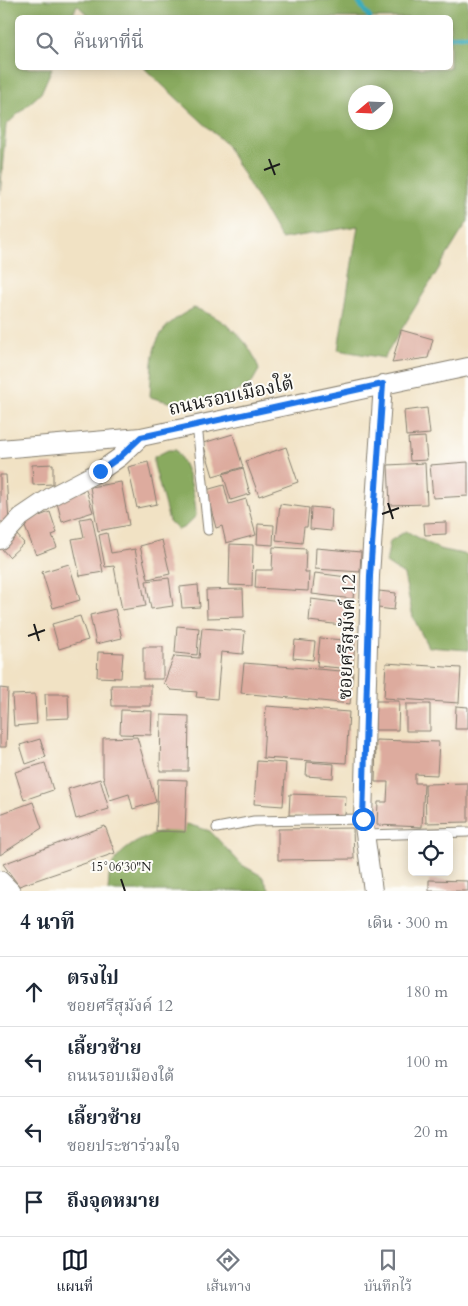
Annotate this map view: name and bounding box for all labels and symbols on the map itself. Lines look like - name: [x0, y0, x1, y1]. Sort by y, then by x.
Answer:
- north arrow: [348, 85, 393, 130]
- street label: ถนนรอบเมืองใต้: [166, 369, 296, 422]
- route end: [89, 460, 112, 483]
- street label: ซอยศรีสุมังค์ 12: [332, 573, 362, 700]
- route start: [352, 808, 375, 831]
- text: 15°06'30"N: [91, 859, 152, 875]

